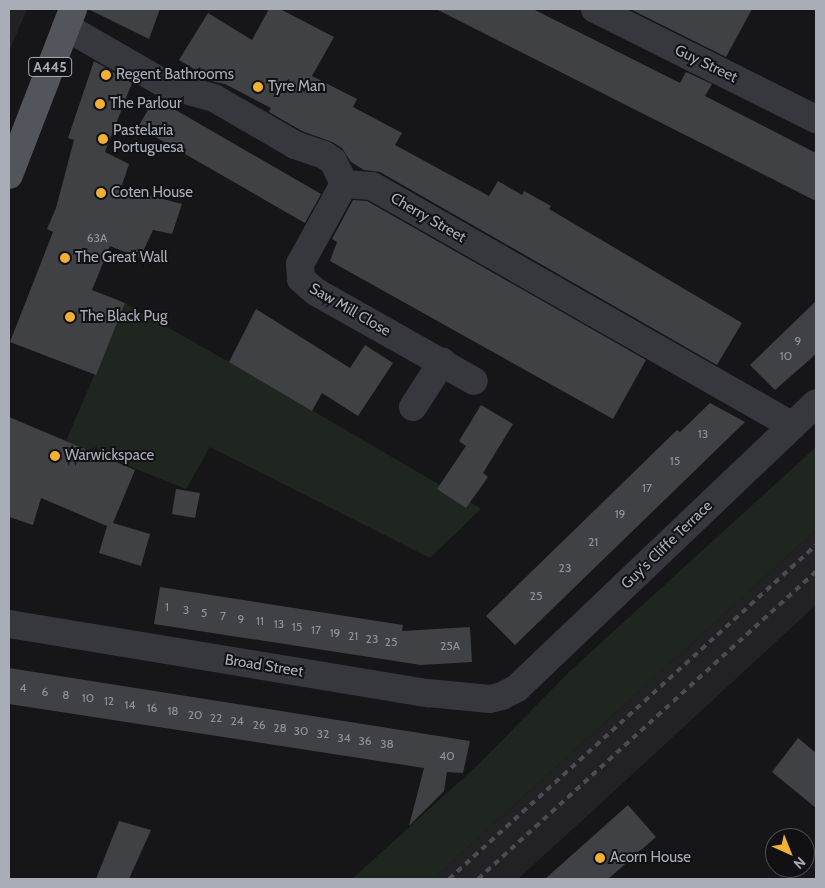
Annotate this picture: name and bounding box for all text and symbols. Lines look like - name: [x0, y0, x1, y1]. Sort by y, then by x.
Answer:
- street label: Guy Street: [672, 41, 740, 87]
- road number: A445: [28, 56, 72, 78]
- place label: Regent Bathrooms: [116, 66, 234, 84]
- marker: Regent Bathrooms: [100, 69, 112, 81]
- place label: Tyre Man: [268, 78, 326, 96]
- marker: Tyre Man: [252, 81, 264, 93]
- place label: The Parlour: [110, 95, 182, 113]
- marker: The Parlour: [94, 98, 106, 110]
- place label: Pastelaria Portuguesa: [113, 121, 184, 156]
- marker: Pastelaria Portuguesa: [97, 133, 109, 145]
- place label: Coten House: [111, 184, 193, 202]
- marker: Coten House: [95, 187, 107, 199]
- street label: Cherry Street: [387, 189, 469, 247]
- house number: 63A: [87, 231, 107, 245]
- place label: The Great Wall: [75, 249, 168, 267]
- marker: The Great Wall: [59, 252, 71, 264]
- street label: Saw Mill Close: [306, 280, 394, 340]
- place label: The Black Pug: [80, 308, 167, 326]
- marker: The Black Pug: [64, 311, 76, 323]
- house number: 9: [795, 334, 801, 348]
- house number: 10: [780, 349, 792, 363]
- house number: 13: [698, 427, 708, 441]
- place label: Warwickspace: [65, 447, 154, 465]
- marker: Warwickspace: [49, 450, 61, 462]
- house number: 15: [670, 454, 680, 468]
- house number: 17: [642, 481, 652, 495]
- street label: Guy's Cliffe Terrace: [618, 497, 716, 593]
- house number: 19: [615, 507, 625, 521]
- house number: 21: [588, 535, 598, 549]
- house number: 23: [559, 561, 571, 575]
- house number: 25: [530, 589, 542, 603]
- house number: 1: [165, 600, 169, 614]
- house number: 3: [183, 603, 189, 617]
- house number: 5: [201, 606, 207, 620]
- house number: 7: [220, 609, 226, 623]
- house number: 9: [238, 612, 244, 626]
- house number: 11: [256, 614, 264, 628]
- house number: 13: [274, 617, 284, 631]
- house number: 15: [292, 620, 302, 634]
- house number: 17: [311, 623, 321, 637]
- house number: 19: [330, 626, 340, 640]
- house number: 21: [348, 629, 358, 643]
- house number: 23: [366, 632, 378, 646]
- house number: 25: [385, 635, 397, 649]
- house number: 25A: [440, 639, 460, 653]
- street label: Broad Street: [224, 651, 304, 681]
- house number: 4: [20, 681, 26, 695]
- house number: 6: [42, 685, 48, 699]
- house number: 8: [62, 688, 70, 702]
- house number: 10: [82, 691, 94, 705]
- house number: 12: [104, 694, 114, 708]
- house number: 14: [125, 698, 135, 712]
- house number: 16: [147, 701, 157, 715]
- house number: 18: [167, 704, 179, 718]
- house number: 20: [188, 708, 202, 722]
- house number: 22: [210, 711, 222, 725]
- house number: 24: [230, 714, 244, 728]
- house number: 26: [252, 718, 266, 732]
- house number: 28: [273, 721, 287, 735]
- house number: 30: [294, 724, 308, 738]
- house number: 32: [317, 727, 329, 741]
- house number: 34: [337, 731, 351, 745]
- house number: 36: [358, 734, 372, 748]
- house number: 38: [380, 737, 394, 751]
- house number: 40: [439, 749, 455, 763]
- north arrow: [765, 828, 815, 878]
- place label: Acorn House: [610, 849, 691, 867]
- marker: Acorn House: [594, 852, 606, 864]
- text: N: [790, 853, 810, 873]

